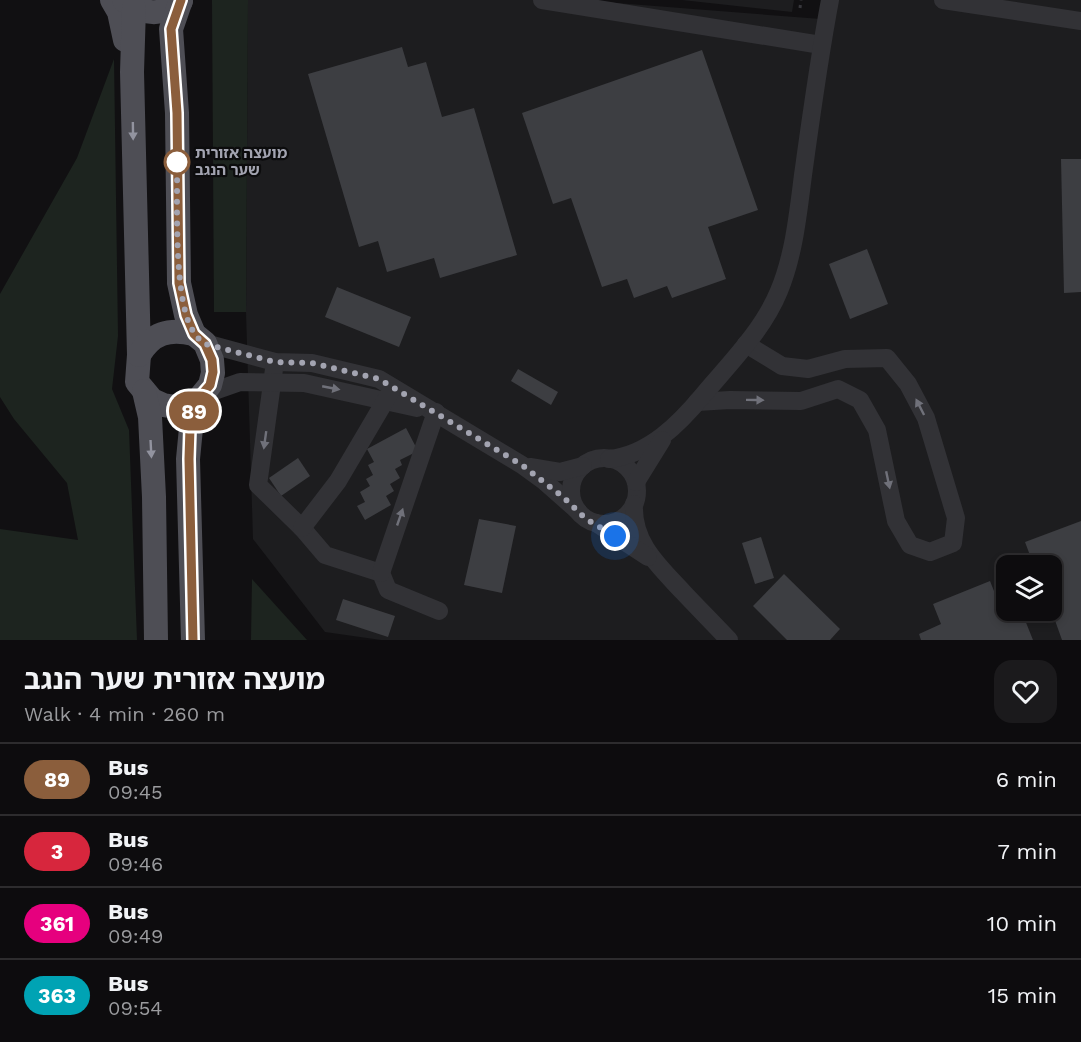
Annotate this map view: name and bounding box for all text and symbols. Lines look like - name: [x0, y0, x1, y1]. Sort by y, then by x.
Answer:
- one-way arrow: [128, 121, 138, 140]
- place label: מועצה אזורית שער הנגב: [195, 144, 288, 179]
- marker: מועצה אזורית שער הנגב: [164, 149, 190, 175]
- one-way arrow: [322, 384, 341, 393]
- line badge: 89: [167, 392, 221, 430]
- one-way arrow: [746, 395, 765, 405]
- one-way arrow: [915, 398, 925, 415]
- text: 89: [181, 399, 207, 424]
- one-way arrow: [260, 430, 269, 449]
- one-way arrow: [147, 439, 156, 458]
- one-way arrow: [884, 471, 893, 490]
- one-way arrow: [396, 508, 406, 526]
- your location: [600, 521, 630, 551]
- map controls: [996, 555, 1062, 621]
- button: layers: [996, 555, 1062, 621]
- button: heart: [994, 660, 1057, 723]
- text: מועצה אזורית שער הנגב: [24, 663, 325, 696]
- text: Walk · 4 min · 260 m: [24, 702, 225, 726]
- text: Bus: [108, 755, 148, 780]
- text: 89: [44, 767, 70, 792]
- text: 6 min: [996, 767, 1057, 792]
- text: 09:45: [108, 780, 163, 804]
- text: Bus: [108, 827, 148, 852]
- text: 3: [51, 839, 63, 864]
- text: 7 min: [997, 839, 1057, 864]
- text: 09:46: [108, 852, 163, 876]
- text: Bus: [108, 899, 148, 924]
- text: 361: [40, 911, 74, 936]
- text: 10 min: [987, 911, 1057, 936]
- text: 09:49: [108, 924, 163, 948]
- text: Bus: [108, 971, 148, 996]
- text: 363: [38, 983, 76, 1008]
- text: 15 min: [988, 983, 1057, 1008]
- text: 09:54: [108, 996, 163, 1020]

